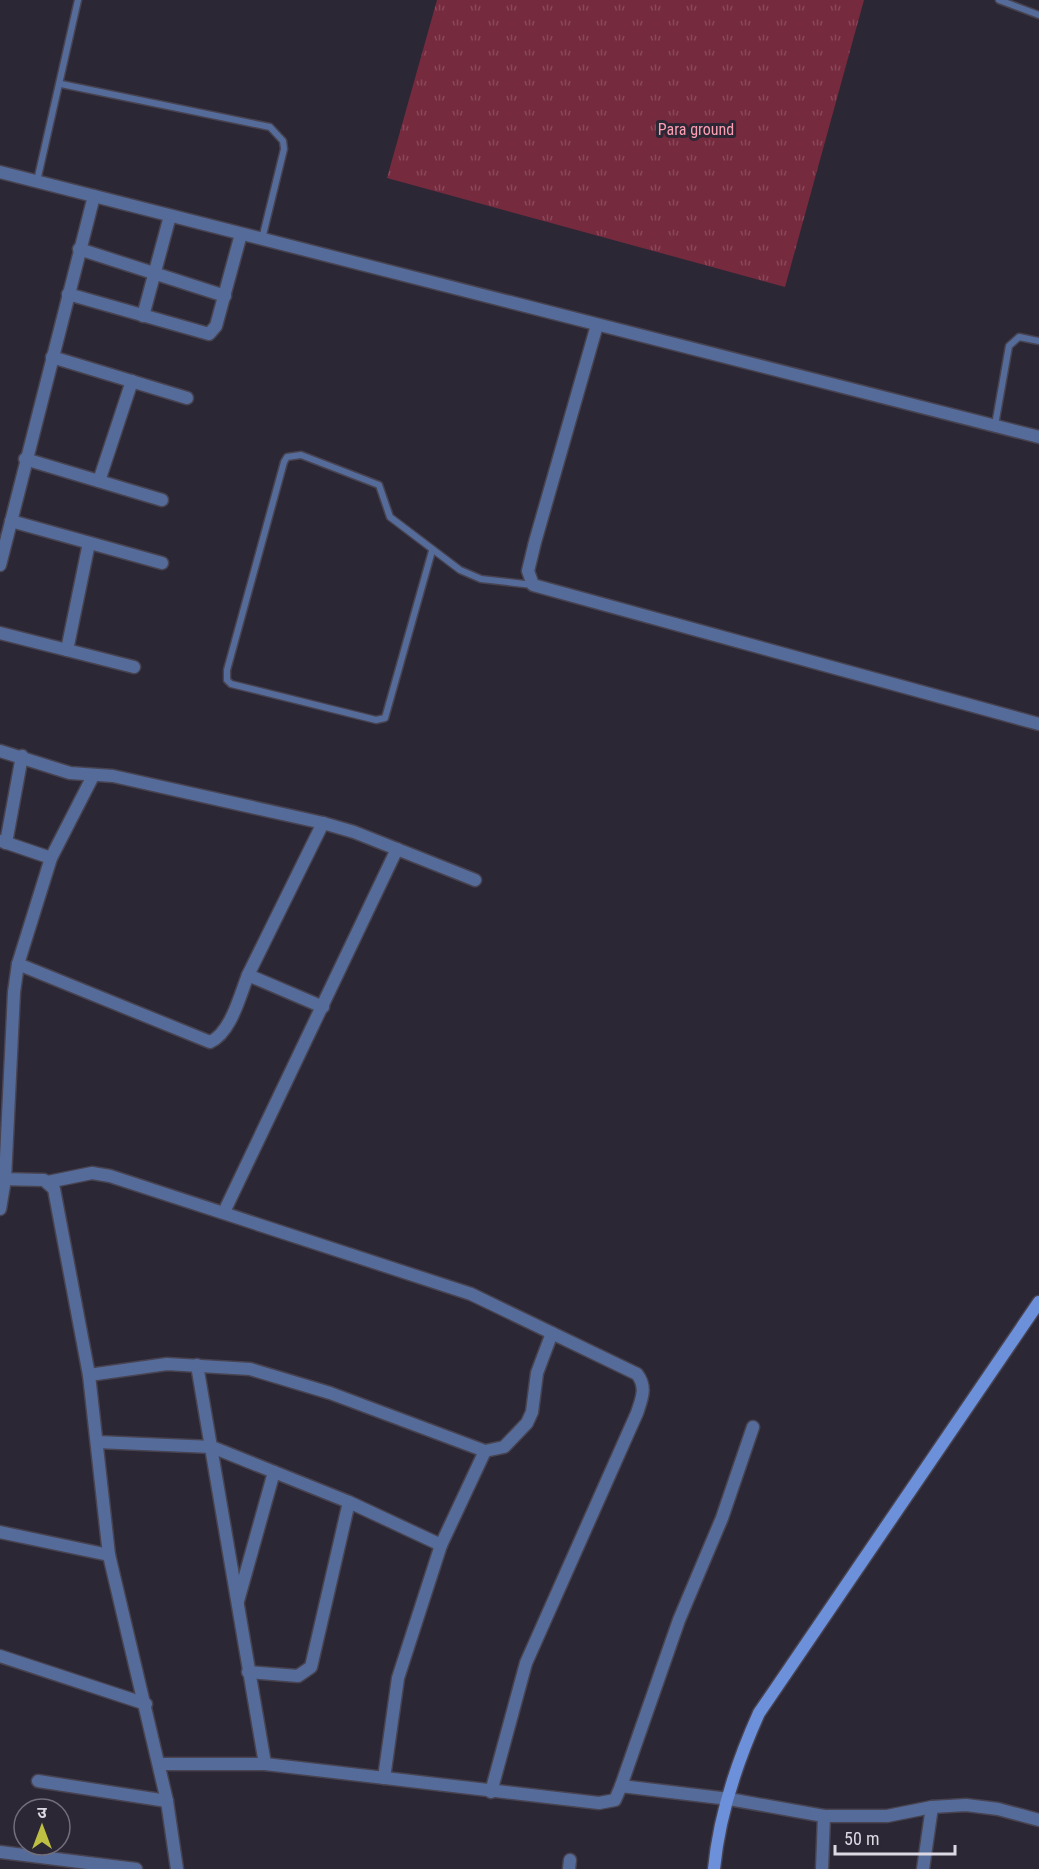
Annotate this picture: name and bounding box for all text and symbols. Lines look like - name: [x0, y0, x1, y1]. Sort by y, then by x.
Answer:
- park label: Para ground: [658, 120, 734, 139]
- north arrow: [12, 1797, 72, 1857]
- text: उ: [37, 1803, 47, 1822]
- scale bar: [835, 1818, 955, 1856]
- text: 50 m: [844, 1828, 879, 1849]

